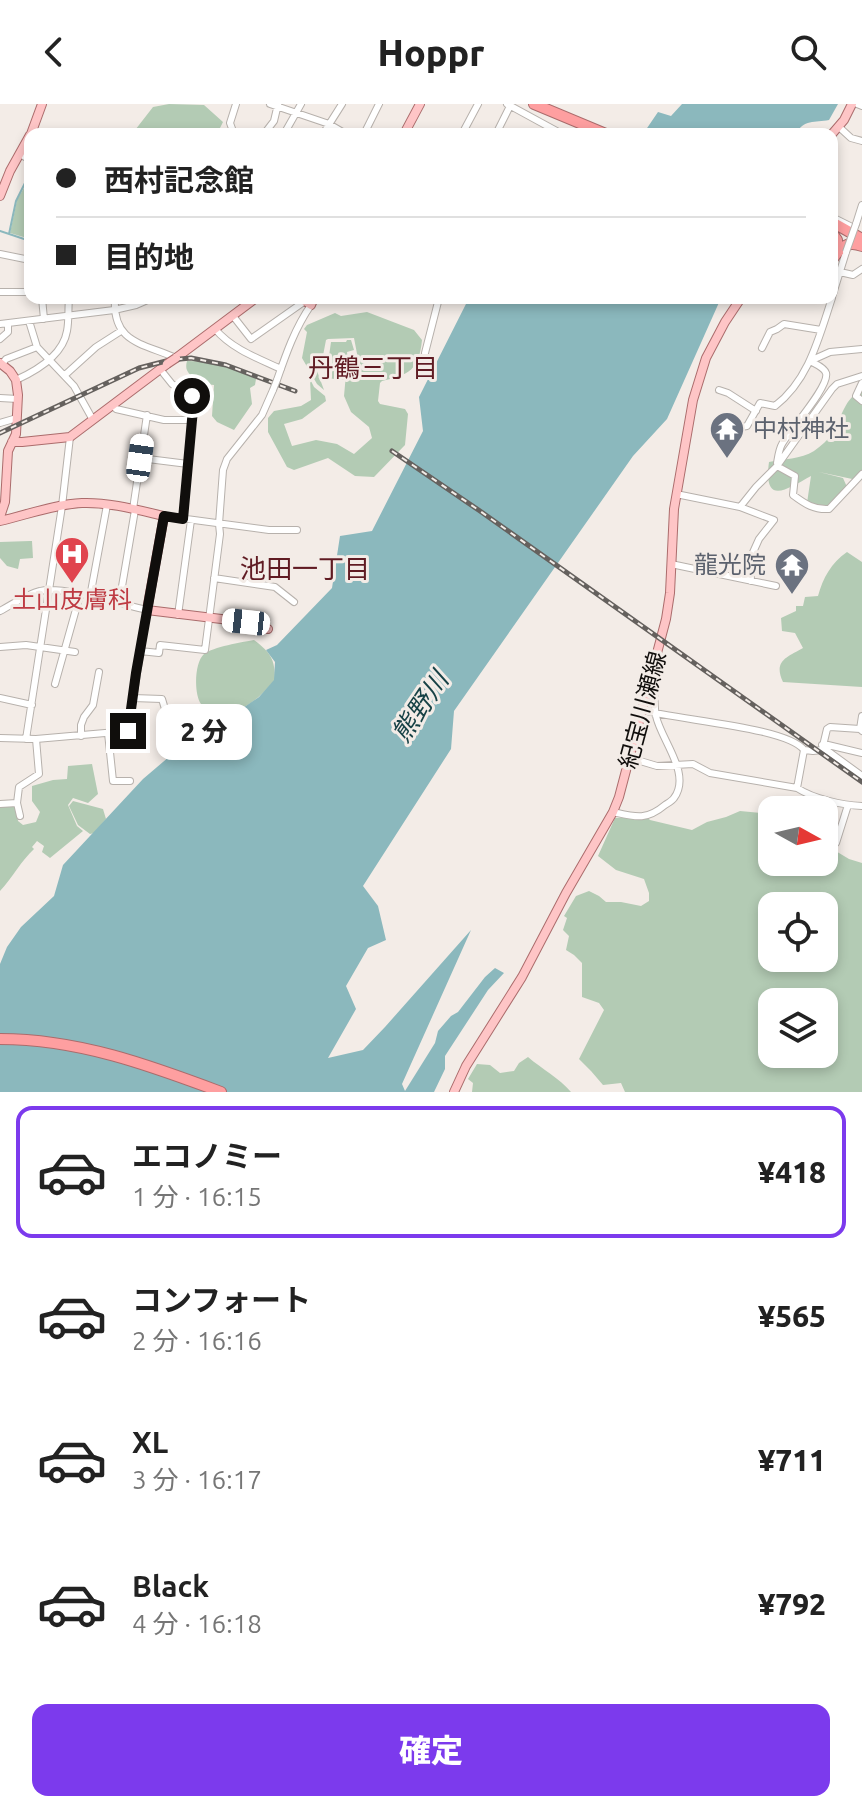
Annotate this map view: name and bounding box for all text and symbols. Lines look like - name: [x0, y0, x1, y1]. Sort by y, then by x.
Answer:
- icon: back: [32, 30, 76, 74]
- icon: search: [786, 30, 830, 74]
- text: Hoppr: [378, 32, 484, 73]
- text: 西村記念館: [104, 163, 254, 197]
- text: 目的地: [104, 240, 194, 274]
- district label: 丹鶴三丁目: [308, 353, 438, 382]
- route start: [174, 378, 210, 414]
- temple icon: 中村神社: [708, 410, 746, 460]
- place label: 中村神社: [753, 415, 849, 442]
- car: [125, 433, 155, 483]
- hospital icon: 土山皮膚科: [53, 535, 91, 585]
- temple icon: 龍光院: [773, 546, 811, 596]
- place label: 龍光院: [694, 551, 766, 578]
- district label: 池田一丁目: [240, 554, 370, 583]
- place label: 土山皮膚科: [12, 586, 132, 613]
- car: [221, 608, 271, 636]
- street label: 紀宝川瀬線: [614, 648, 671, 771]
- water label: 熊野川: [386, 664, 455, 747]
- callout: 2 分: [156, 703, 252, 759]
- route end: [110, 713, 146, 749]
- text: 2 分: [181, 717, 227, 746]
- north arrow: [758, 796, 838, 876]
- map controls: [758, 796, 838, 1068]
- button: locate: [758, 892, 838, 972]
- button: layers: [758, 988, 838, 1068]
- icon: car: [36, 1136, 108, 1208]
- text: エコノミー: [132, 1139, 282, 1173]
- text: ¥418: [758, 1155, 826, 1189]
- text: 1 分 · 16:15: [132, 1182, 262, 1211]
- icon: car: [36, 1280, 108, 1352]
- text: コンフォート: [132, 1283, 311, 1317]
- text: ¥565: [758, 1299, 826, 1333]
- text: 2 分 · 16:16: [132, 1326, 262, 1355]
- icon: car: [36, 1424, 108, 1496]
- text: XL: [132, 1425, 168, 1459]
- text: ¥711: [758, 1443, 826, 1477]
- text: 3 分 · 16:17: [132, 1465, 262, 1494]
- icon: car: [36, 1568, 108, 1640]
- text: Black: [132, 1569, 209, 1603]
- text: ¥792: [758, 1587, 826, 1621]
- text: 4 分 · 16:18: [132, 1609, 262, 1638]
- button: 確定: [32, 1704, 830, 1796]

